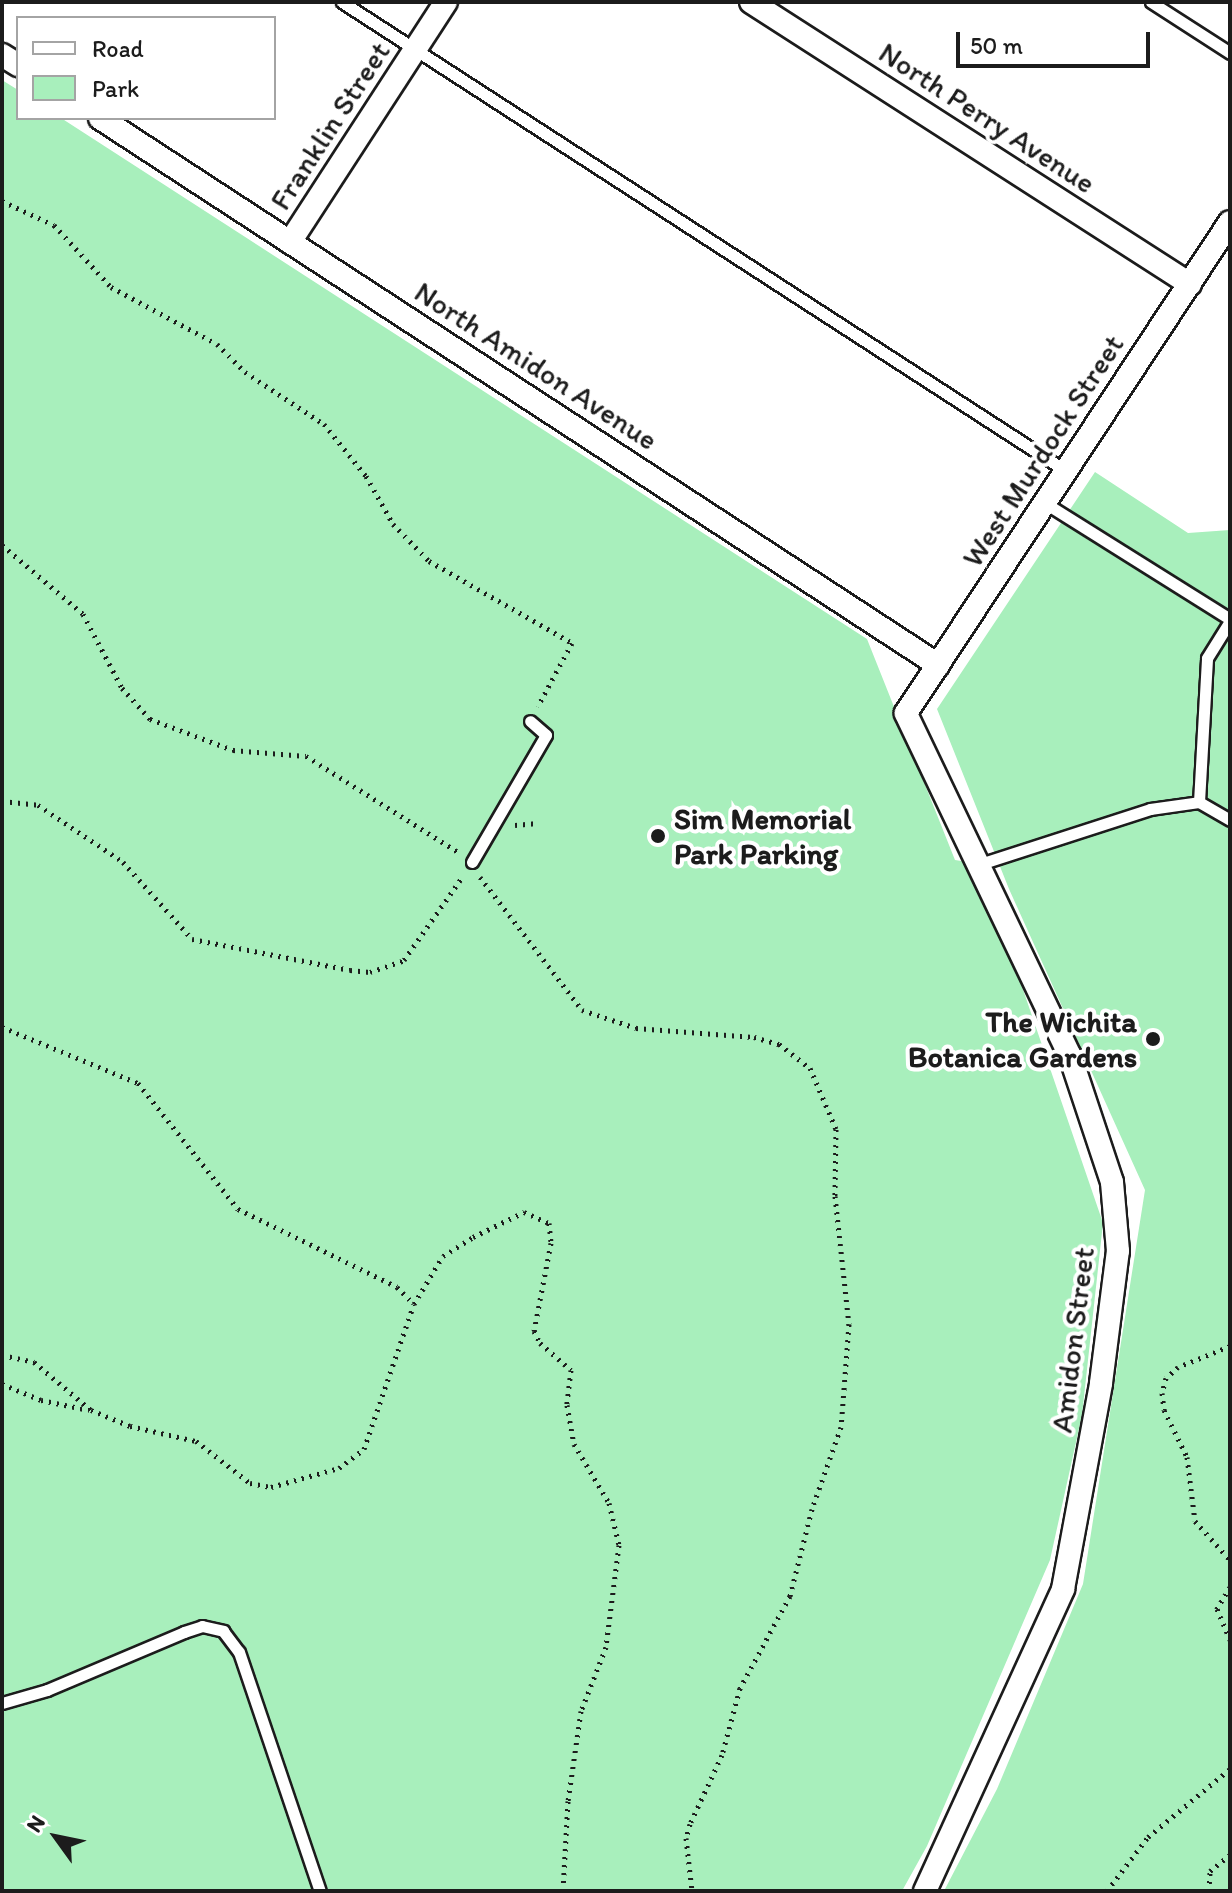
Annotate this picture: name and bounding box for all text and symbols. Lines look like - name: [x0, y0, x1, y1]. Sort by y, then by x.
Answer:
- legend: [16, 16, 276, 120]
- scale bar: [960, 16, 1154, 66]
- text: 50 m: [970, 31, 1023, 60]
- text: Road: [92, 34, 144, 63]
- street label: North Perry Avenue: [872, 35, 1102, 201]
- street label: Franklin Street: [263, 36, 397, 216]
- text: Park: [92, 74, 139, 103]
- street label: North Amidon Avenue: [408, 274, 664, 458]
- street label: West Murdock Street: [955, 328, 1131, 574]
- place label: Sim Memorial Park Parking: [674, 801, 852, 872]
- marker: Sim Memorial Park Parking: [649, 827, 667, 845]
- place label: The Wichita Botanica Gardens: [907, 1004, 1137, 1074]
- marker: The Wichita Botanica Gardens: [1144, 1030, 1162, 1048]
- street label: Amidon Street: [1044, 1245, 1102, 1435]
- north arrow: [16, 1797, 96, 1877]
- text: N: [20, 1810, 51, 1837]

